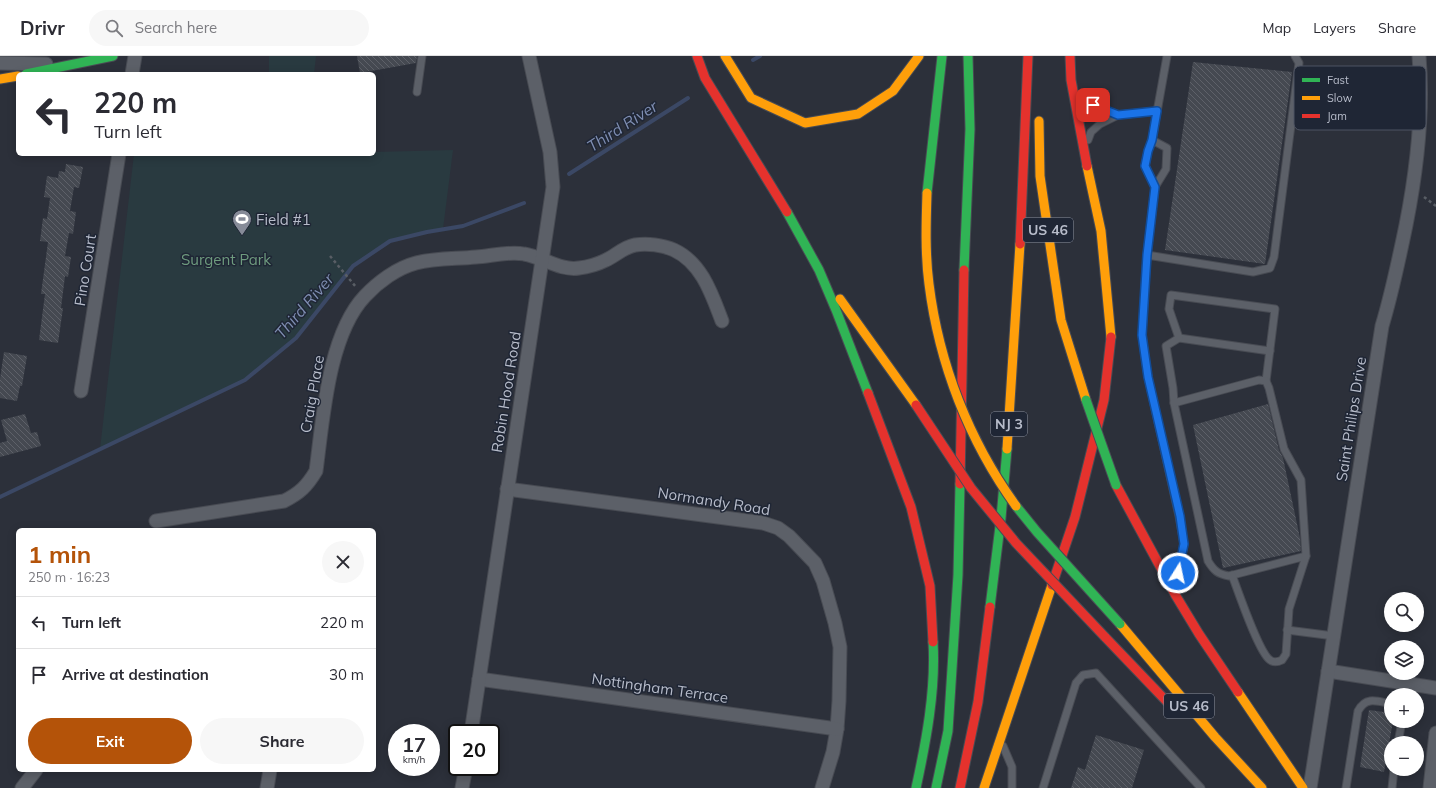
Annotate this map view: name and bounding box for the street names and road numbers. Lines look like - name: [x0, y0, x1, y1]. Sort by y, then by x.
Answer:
- road number: US 46: [1023, 218, 1073, 242]
- street label: Pino Court: [70, 233, 100, 307]
- street label: Robin Hood Road: [487, 330, 525, 454]
- street label: Craig Place: [296, 353, 328, 435]
- street label: Saint Philips Drive: [1332, 355, 1370, 483]
- road number: NJ 3: [991, 412, 1027, 436]
- street label: Normandy Road: [656, 483, 772, 519]
- street label: Nottingham Terrace: [591, 669, 729, 707]
- road number: US 46: [1164, 694, 1214, 718]

